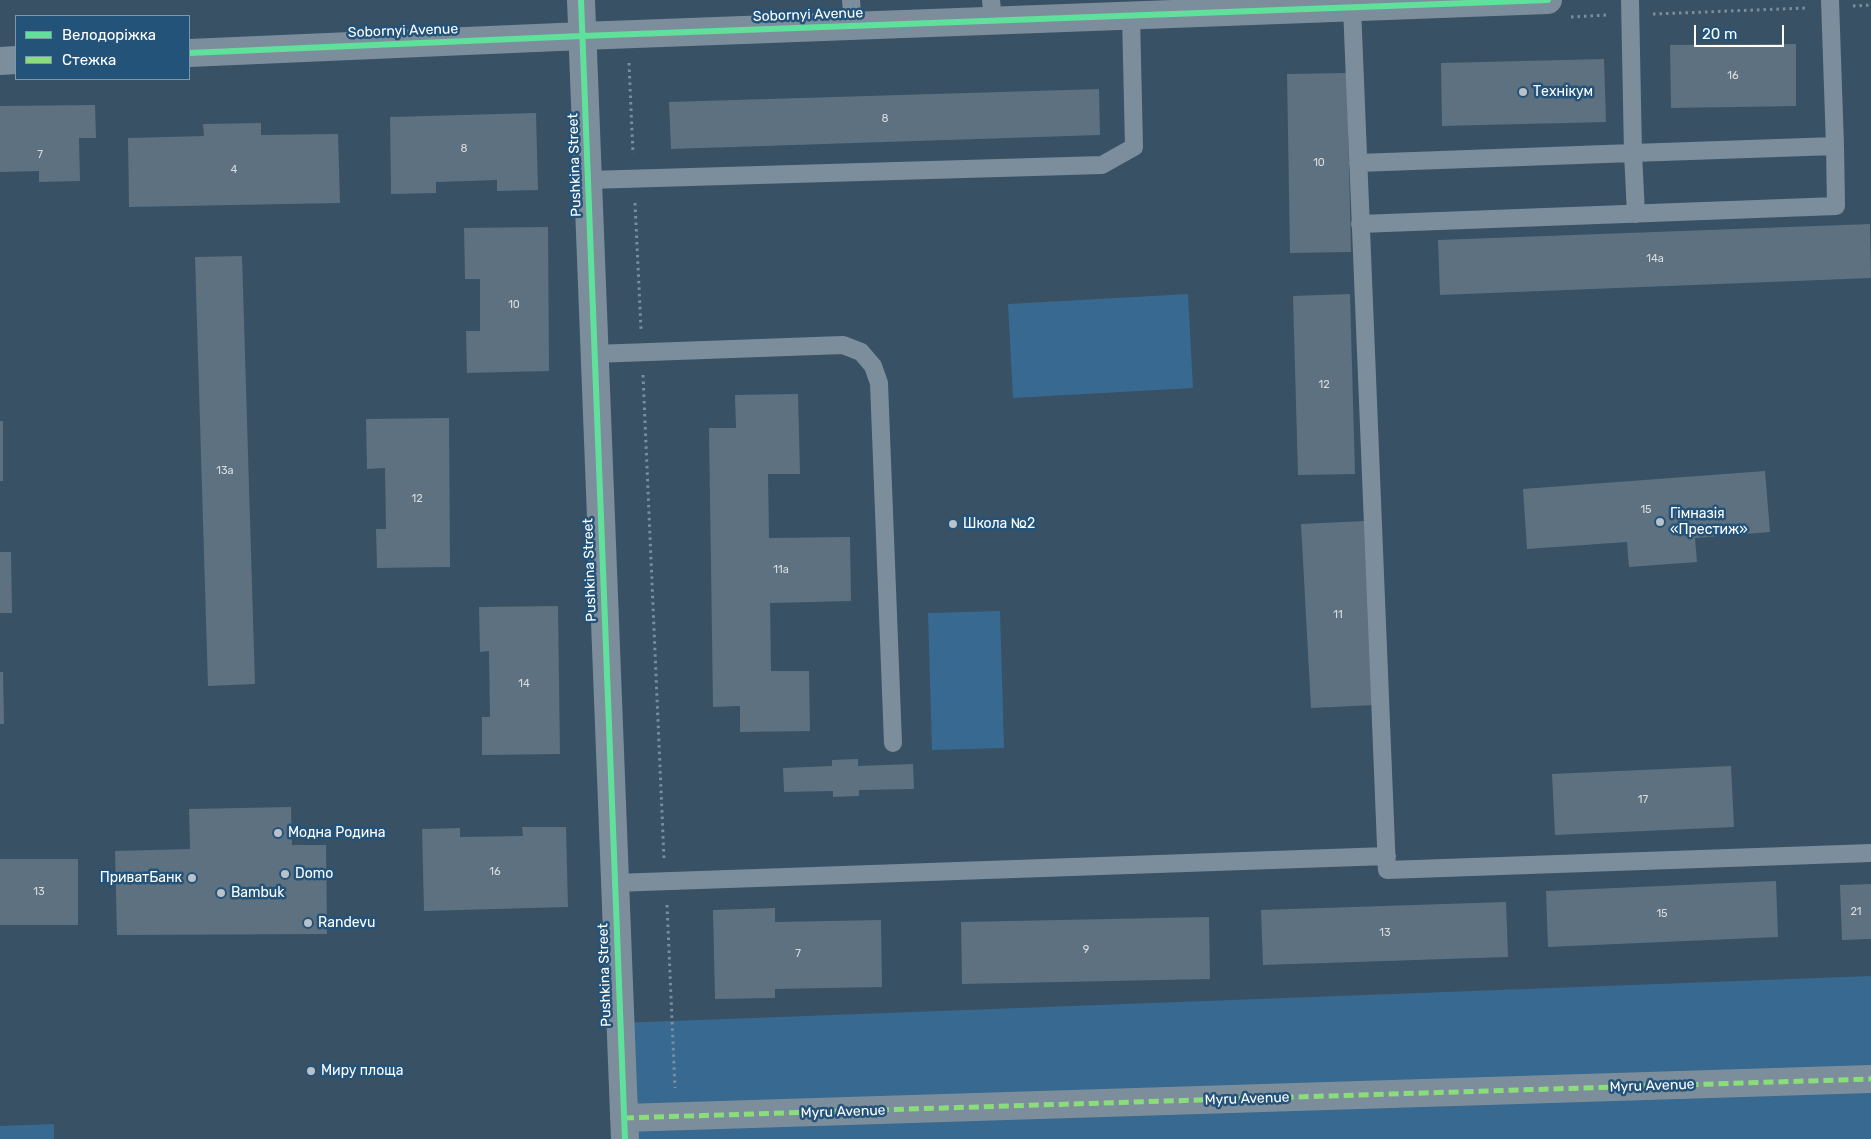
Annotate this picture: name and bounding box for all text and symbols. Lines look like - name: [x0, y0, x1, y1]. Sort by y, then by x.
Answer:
- street label: Sobornyi Avenue: [753, 5, 863, 25]
- legend: [15, 15, 190, 80]
- scale bar: [1696, 15, 1786, 47]
- street label: Sobornyi Avenue: [348, 21, 458, 41]
- text: 20 m: [1702, 25, 1737, 43]
- text: Велодоріжка: [62, 26, 156, 44]
- text: Стежка: [62, 51, 116, 69]
- house number: 16: [1727, 69, 1739, 83]
- place label: Технікум: [1533, 84, 1593, 100]
- marker: Технікум: [1517, 86, 1529, 98]
- house number: 8: [882, 112, 888, 126]
- street label: Pushkina Street: [565, 113, 585, 217]
- house number: 8: [461, 142, 467, 156]
- house number: 7: [37, 148, 43, 162]
- house number: 10: [1313, 156, 1325, 170]
- house number: 4: [231, 163, 237, 177]
- house number: 14а: [1646, 252, 1664, 266]
- house number: 10: [508, 298, 520, 312]
- house number: 12: [1318, 378, 1330, 392]
- house number: 13а: [216, 464, 234, 478]
- house number: 12: [411, 492, 423, 506]
- house number: 15: [1640, 503, 1652, 517]
- place label: Гімназія «Престиж»: [1670, 506, 1748, 538]
- place label: Школа №2: [963, 516, 1035, 532]
- marker: Гімназія «Престиж»: [1654, 516, 1666, 528]
- street label: Pushkina Street: [580, 518, 600, 622]
- marker: Школа №2: [947, 518, 959, 530]
- house number: 11а: [773, 563, 789, 577]
- house number: 11: [1333, 608, 1343, 622]
- house number: 14: [518, 677, 530, 691]
- house number: 17: [1638, 793, 1648, 807]
- place label: Модна Родина: [288, 825, 385, 841]
- marker: Модна Родина: [272, 827, 284, 839]
- house number: 16: [489, 865, 501, 879]
- place label: Domo: [295, 866, 333, 882]
- marker: Domo: [279, 868, 291, 880]
- place label: ПриватБанк: [100, 870, 182, 886]
- marker: ПриватБанк: [186, 872, 198, 884]
- house number: 13: [33, 885, 45, 899]
- place label: Bambuk: [231, 885, 285, 901]
- marker: Bambuk: [215, 887, 227, 899]
- house number: 21: [1850, 905, 1862, 919]
- house number: 15: [1656, 907, 1668, 921]
- place label: Randevu: [318, 915, 375, 931]
- marker: Randevu: [302, 917, 314, 929]
- street label: Pushkina Street: [595, 923, 615, 1027]
- house number: 13: [1379, 926, 1391, 940]
- house number: 9: [1083, 943, 1089, 957]
- house number: 7: [795, 947, 801, 961]
- place label: Миру площа: [321, 1063, 403, 1079]
- marker: Миру площа: [305, 1065, 317, 1077]
- street label: Myru Avenue: [1609, 1076, 1695, 1096]
- street label: Myru Avenue: [1204, 1089, 1290, 1109]
- street label: Myru Avenue: [800, 1102, 886, 1122]

